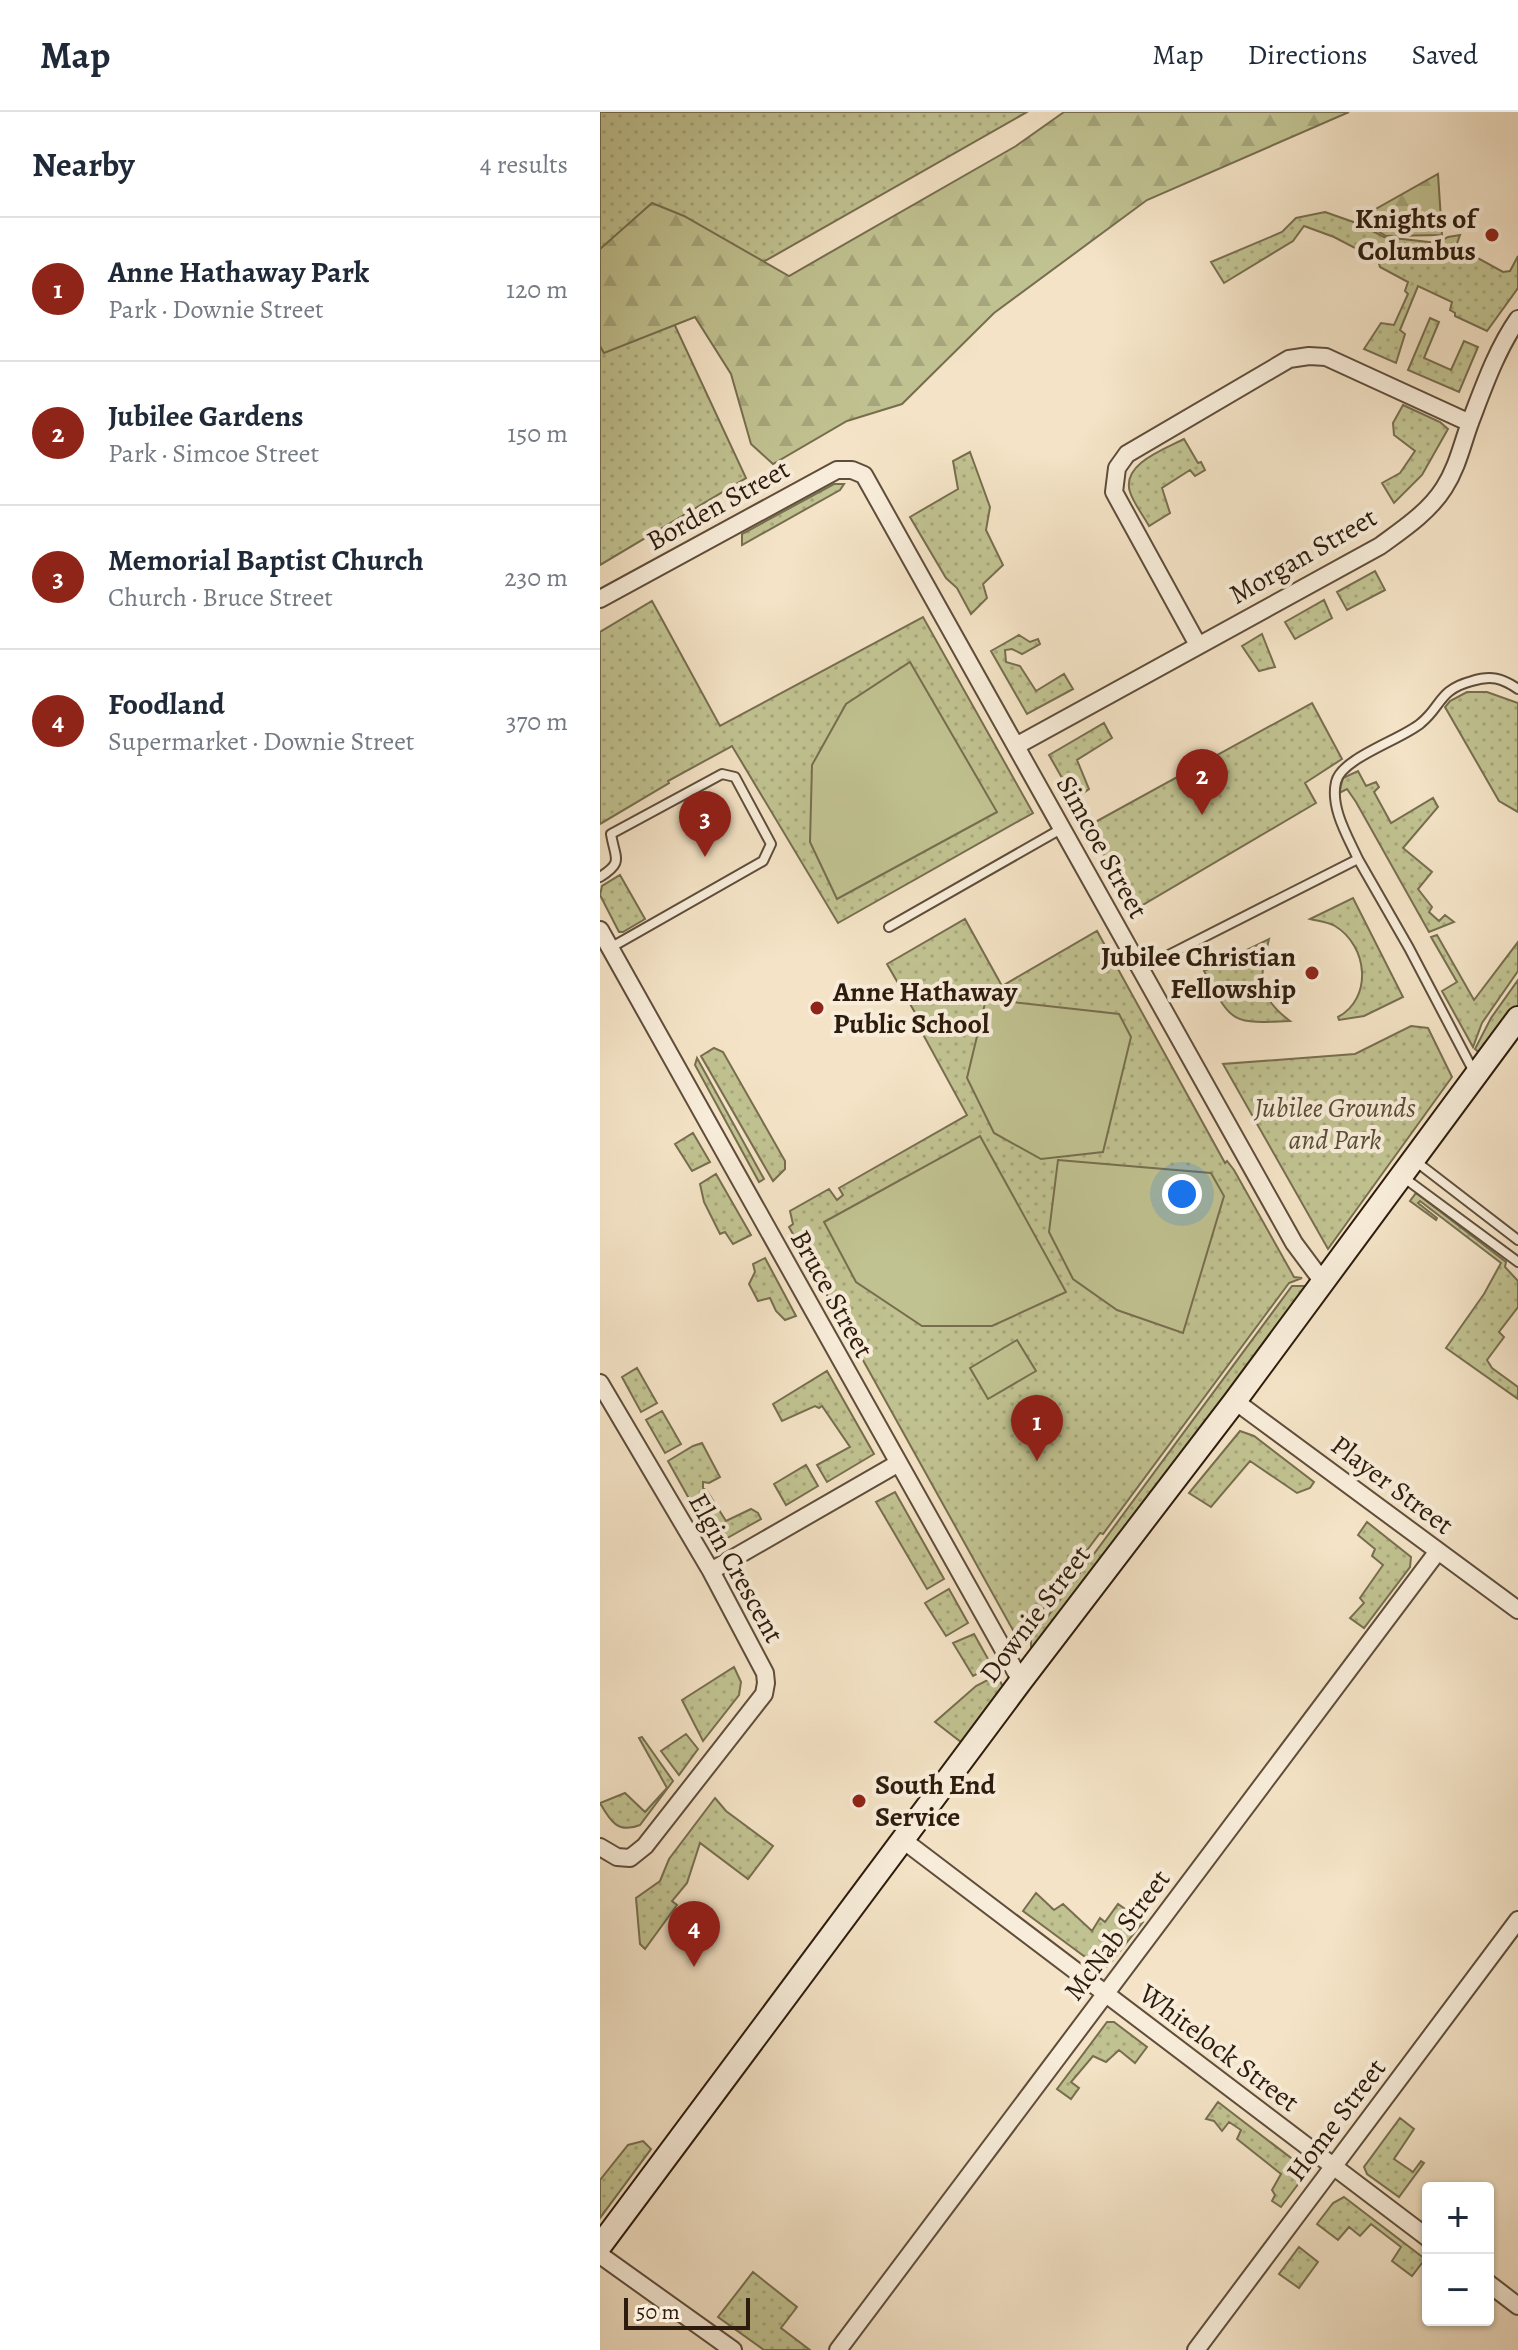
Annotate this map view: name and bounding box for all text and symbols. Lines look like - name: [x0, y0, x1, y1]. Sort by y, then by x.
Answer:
- text: Map: [40, 29, 110, 81]
- text: Map: [1152, 36, 1203, 74]
- text: Directions: [1247, 36, 1368, 74]
- text: Saved: [1412, 36, 1478, 74]
- text: Nearby: [32, 141, 135, 188]
- text: 4 results: [480, 147, 568, 182]
- place label: Knights of Columbus: [1355, 200, 1479, 270]
- marker: Knights of Columbus: [1483, 226, 1501, 244]
- text: Anne Hathaway Park: [108, 252, 369, 292]
- text: 1: [53, 272, 63, 307]
- text: 120 m: [506, 272, 568, 307]
- text: Park · Downie Street: [108, 292, 324, 327]
- text: Jubilee Gardens: [108, 396, 304, 436]
- text: 2: [52, 416, 64, 451]
- text: 150 m: [507, 416, 568, 451]
- text: Park · Simcoe Street: [108, 436, 319, 471]
- street label: Borden Street: [640, 450, 796, 560]
- street label: Morgan Street: [1222, 498, 1384, 614]
- text: Memorial Baptist Church: [108, 540, 424, 580]
- text: 3: [52, 560, 64, 595]
- text: 230 m: [504, 560, 568, 595]
- text: Church · Bruce Street: [108, 580, 333, 615]
- text: Foodland: [108, 684, 225, 724]
- text: 4: [52, 704, 64, 739]
- text: 370 m: [506, 704, 568, 739]
- text: Supermarket · Downie Street: [108, 724, 414, 759]
- pin: 2: [1176, 749, 1228, 815]
- street label: Simcoe Street: [1047, 769, 1157, 925]
- pin: 3: [679, 791, 731, 857]
- place label: Jubilee Christian Fellowship: [1101, 938, 1296, 1008]
- marker: Jubilee Christian Fellowship: [1303, 964, 1321, 982]
- place label: Anne Hathaway Public School: [832, 973, 1018, 1043]
- marker: Anne Hathaway Public School: [808, 999, 826, 1017]
- park label: Jubilee Grounds and Park: [1253, 1089, 1416, 1159]
- your location: [1162, 1174, 1202, 1214]
- street label: Bruce Street: [781, 1223, 883, 1365]
- pin: 1: [1011, 1395, 1063, 1461]
- street label: Player Street: [1323, 1426, 1461, 1544]
- street label: Elgin Crescent: [679, 1486, 793, 1650]
- street label: Downie Street: [971, 1537, 1099, 1691]
- place label: South End Service: [875, 1766, 997, 1836]
- marker: South End Service: [850, 1792, 868, 1810]
- street label: McNab Street: [1055, 1861, 1179, 2009]
- pin: 4: [668, 1901, 720, 1967]
- street label: Whitelock Street: [1130, 1975, 1307, 2121]
- street label: Home Street: [1277, 2051, 1395, 2189]
- map controls: [1422, 2182, 1494, 2326]
- button: +: [1422, 2182, 1494, 2254]
- button: −: [1422, 2254, 1494, 2326]
- scale bar: [624, 2294, 750, 2330]
- text: 50 m: [636, 2297, 680, 2327]

